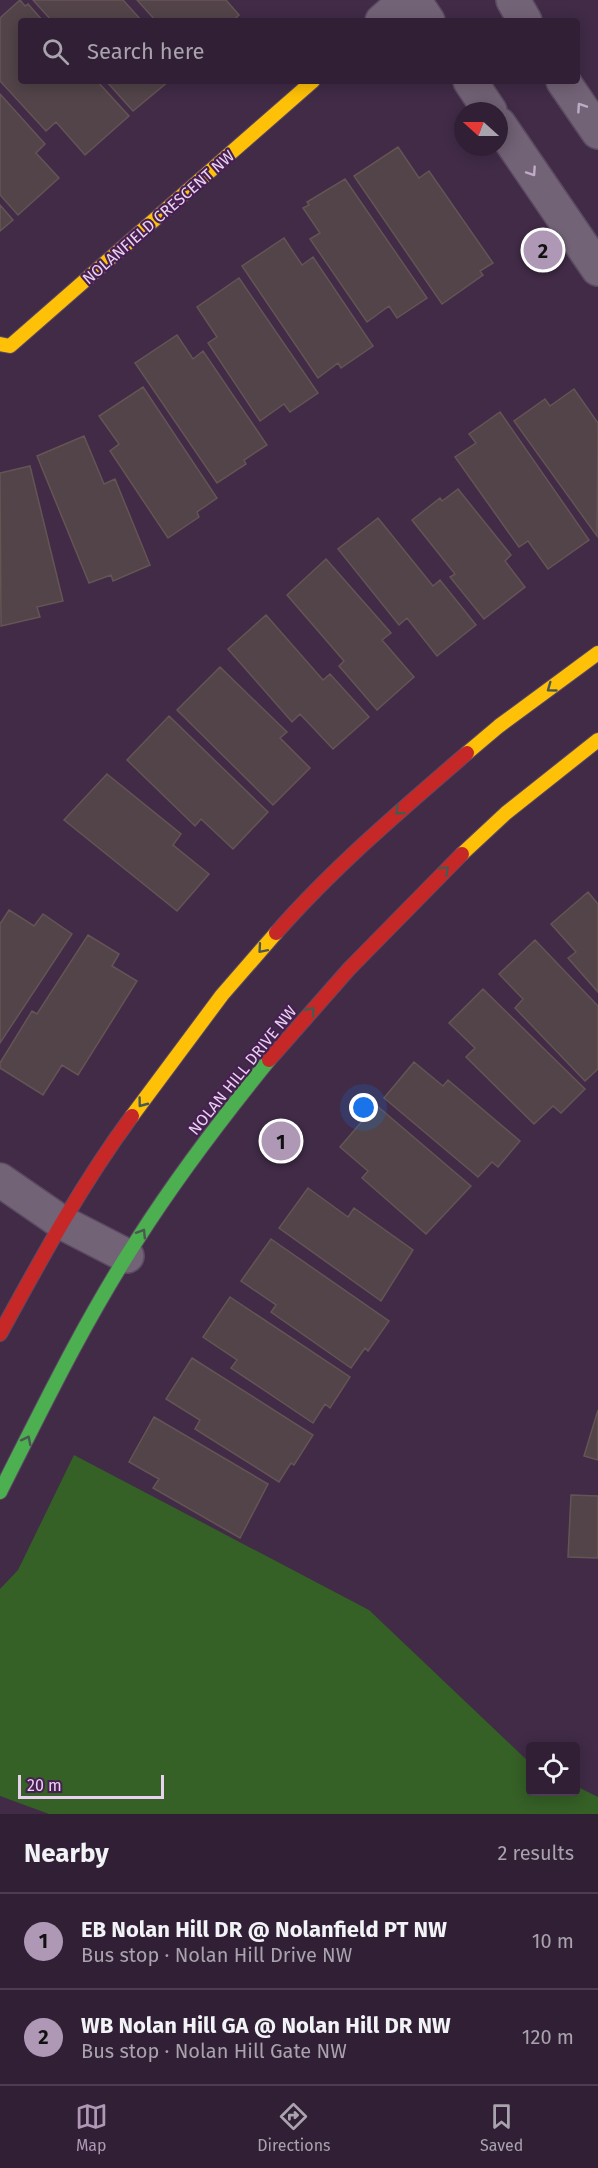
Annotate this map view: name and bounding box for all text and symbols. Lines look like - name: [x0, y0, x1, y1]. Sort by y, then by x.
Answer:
- search box: [18, 18, 580, 84]
- icon: search: [39, 35, 72, 68]
- text: Search here: [87, 38, 205, 65]
- north arrow: [454, 102, 508, 156]
- one-way arrow: [577, 102, 588, 113]
- street label: NOLANFIELD CRESCENT NW: [79, 146, 238, 288]
- one-way arrow: [525, 166, 536, 177]
- pin: 2: [524, 228, 562, 272]
- one-way arrow: [546, 681, 557, 692]
- one-way arrow: [396, 804, 406, 815]
- one-way arrow: [439, 866, 449, 877]
- one-way arrow: [258, 942, 269, 953]
- street label: NOLAN HILL DRIVE NW: [184, 1002, 300, 1139]
- one-way arrow: [303, 1007, 314, 1018]
- your location: [349, 1093, 378, 1122]
- one-way arrow: [138, 1096, 149, 1107]
- pin: 1: [262, 1118, 300, 1164]
- one-way arrow: [135, 1229, 146, 1240]
- one-way arrow: [19, 1435, 31, 1446]
- map controls: [526, 1742, 580, 1796]
- button: locate: [526, 1742, 580, 1796]
- scale bar: [18, 1772, 164, 1800]
- text: 20 m: [27, 1776, 62, 1795]
- text: Nearby: [24, 1838, 109, 1869]
- text: 2 results: [497, 1841, 574, 1865]
- text: EB Nolan Hill DR @ Nolanfield PT NW: [81, 1916, 447, 1943]
- text: 1: [39, 1929, 48, 1953]
- text: 10 m: [532, 1929, 574, 1953]
- text: Bus stop · Nolan Hill Drive NW: [81, 1943, 352, 1967]
- text: WB Nolan Hill GA @ Nolan Hill DR NW: [81, 2012, 451, 2039]
- text: 2: [38, 2025, 49, 2049]
- text: 120 m: [522, 2025, 574, 2049]
- text: Bus stop · Nolan Hill Gate NW: [81, 2039, 347, 2063]
- tab: Map: [75, 2100, 108, 2155]
- tab: Directions: [257, 2100, 331, 2155]
- tab: Saved: [480, 2100, 523, 2155]

